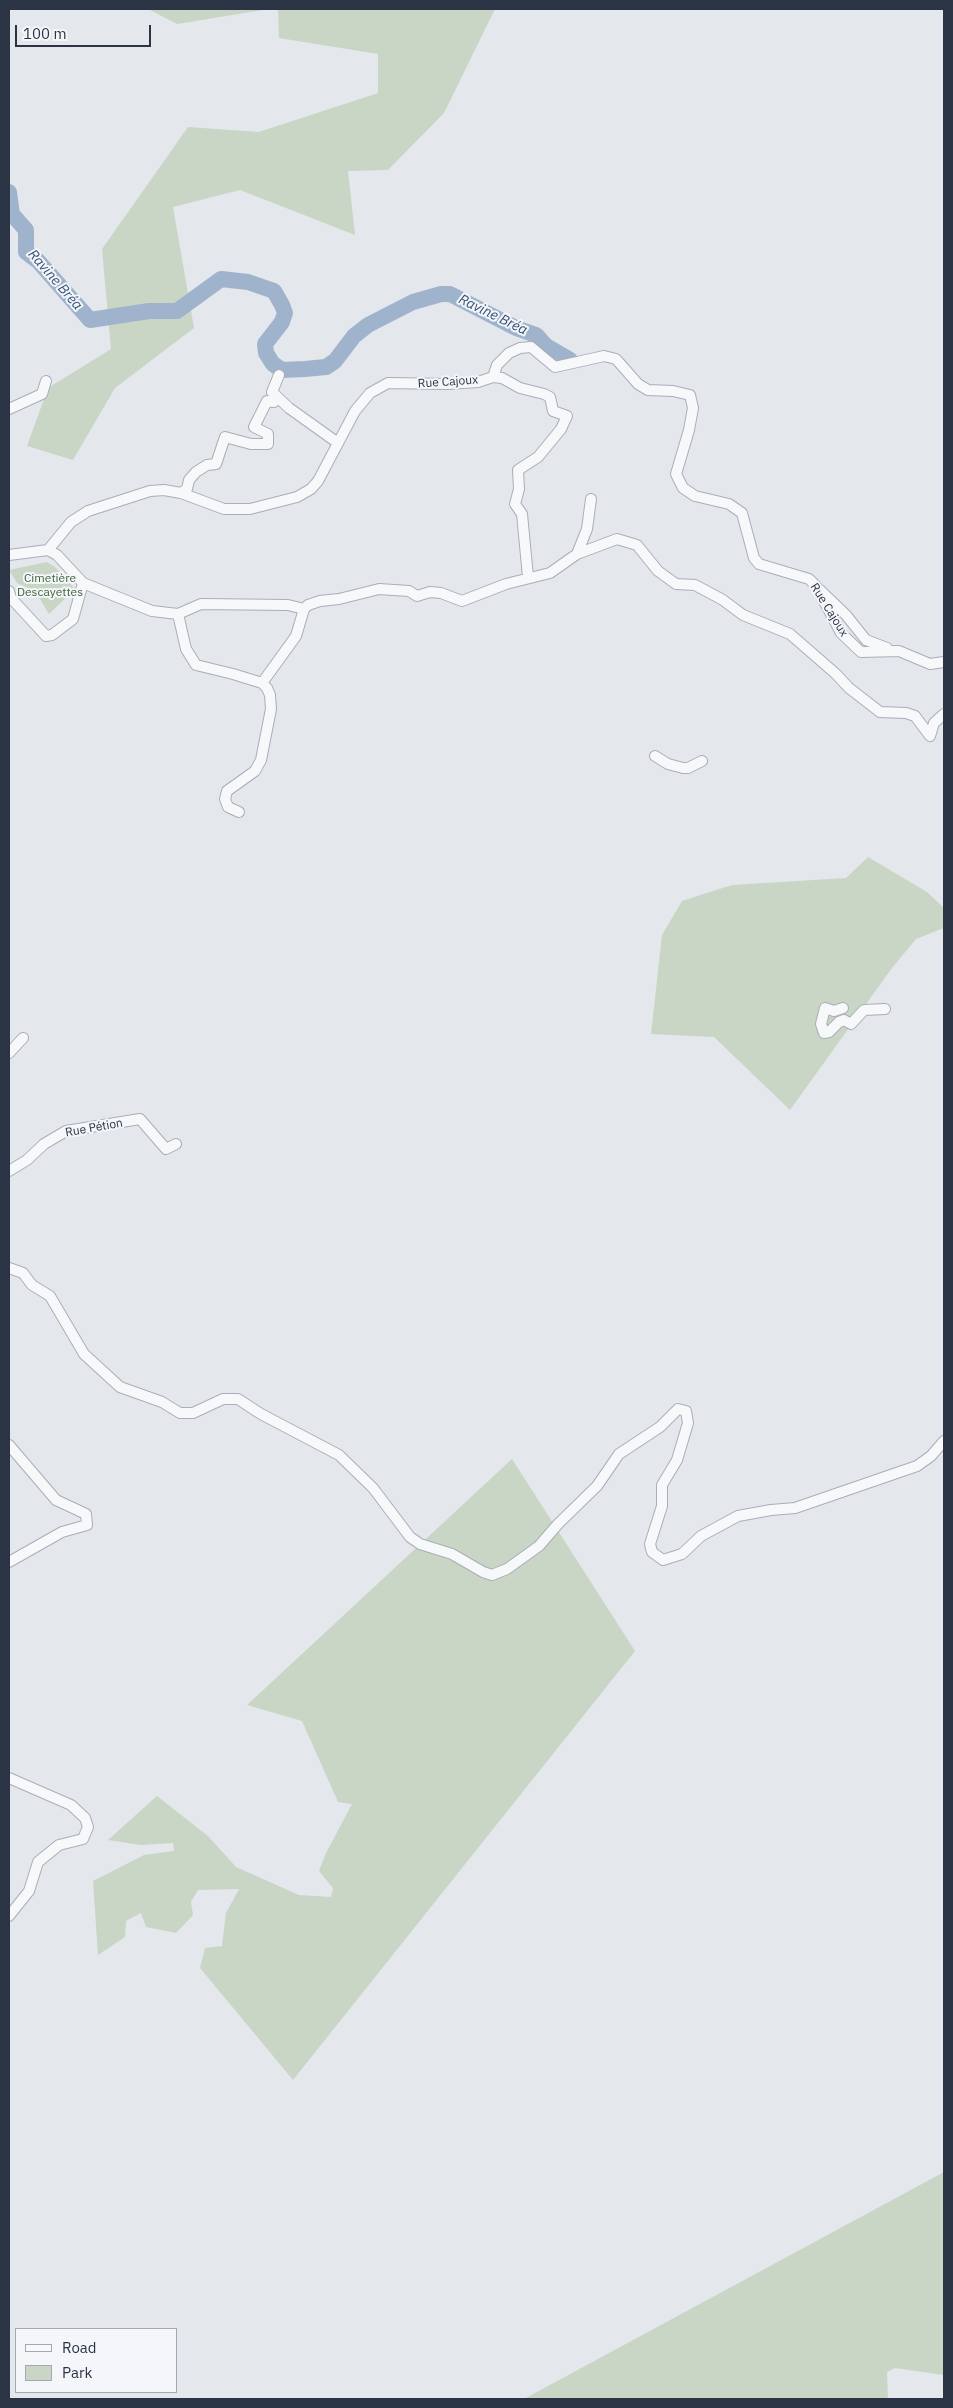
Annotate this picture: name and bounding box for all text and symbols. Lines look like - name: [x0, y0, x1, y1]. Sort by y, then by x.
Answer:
- scale bar: [18, 15, 154, 47]
- text: 100 m: [23, 24, 67, 43]
- water label: Ravine Bréa: [24, 246, 86, 314]
- water label: Ravine Bréa: [456, 291, 530, 339]
- street label: Rue Cajoux: [417, 373, 479, 391]
- park label: Cimetière Descayettes: [17, 572, 83, 600]
- street label: Rue Cajoux: [807, 581, 851, 639]
- street label: Rue Pétion: [64, 1116, 124, 1140]
- legend: [15, 2328, 178, 2393]
- text: Road: [62, 2338, 97, 2357]
- text: Park: [62, 2363, 92, 2382]

